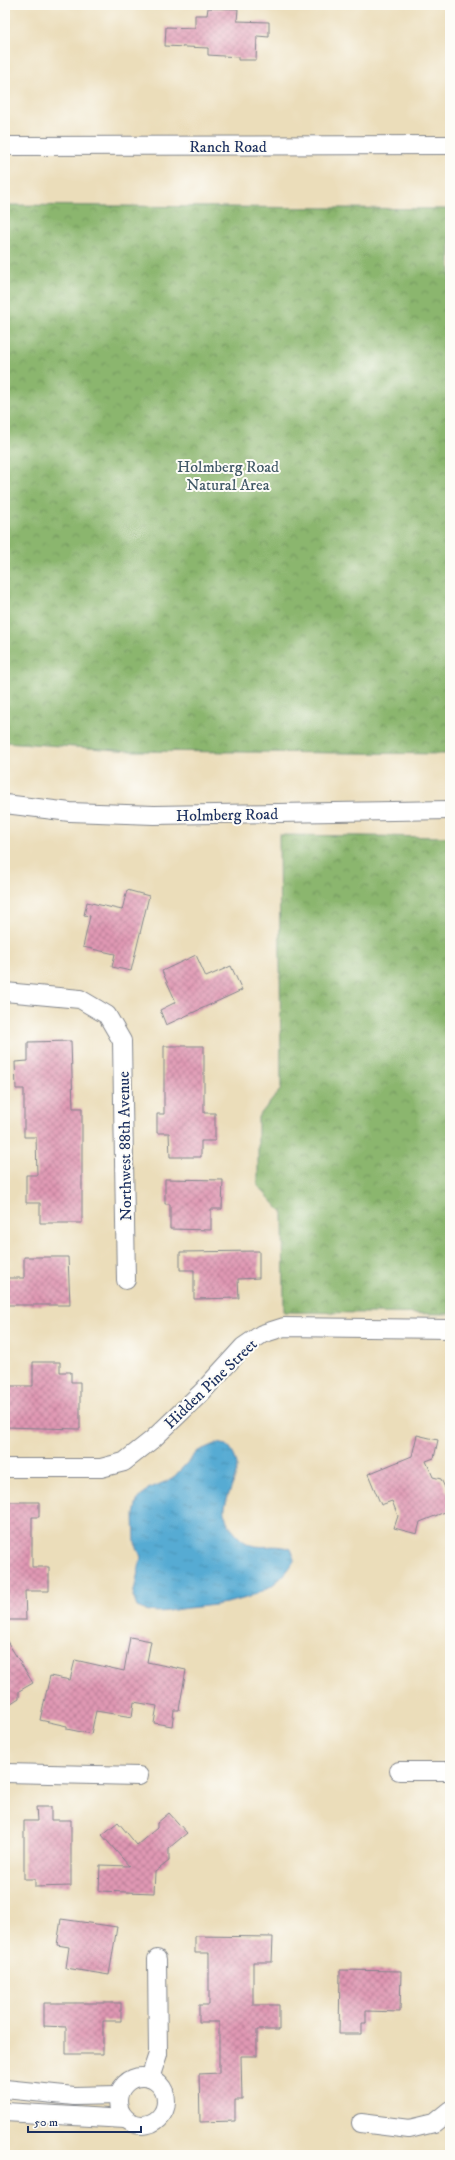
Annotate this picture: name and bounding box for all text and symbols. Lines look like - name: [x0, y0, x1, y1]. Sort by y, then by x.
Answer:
- street label: Ranch Road: [189, 137, 267, 157]
- park label: Holmberg Road Natural Area: [177, 457, 279, 495]
- street label: Holmberg Road: [176, 804, 278, 826]
- street label: Northwest 88th Avenue: [114, 1071, 136, 1221]
- street label: Hidden Pine Street: [160, 1334, 261, 1433]
- scale bar: [28, 2108, 141, 2134]
- text: 50 m: [34, 2115, 58, 2130]

